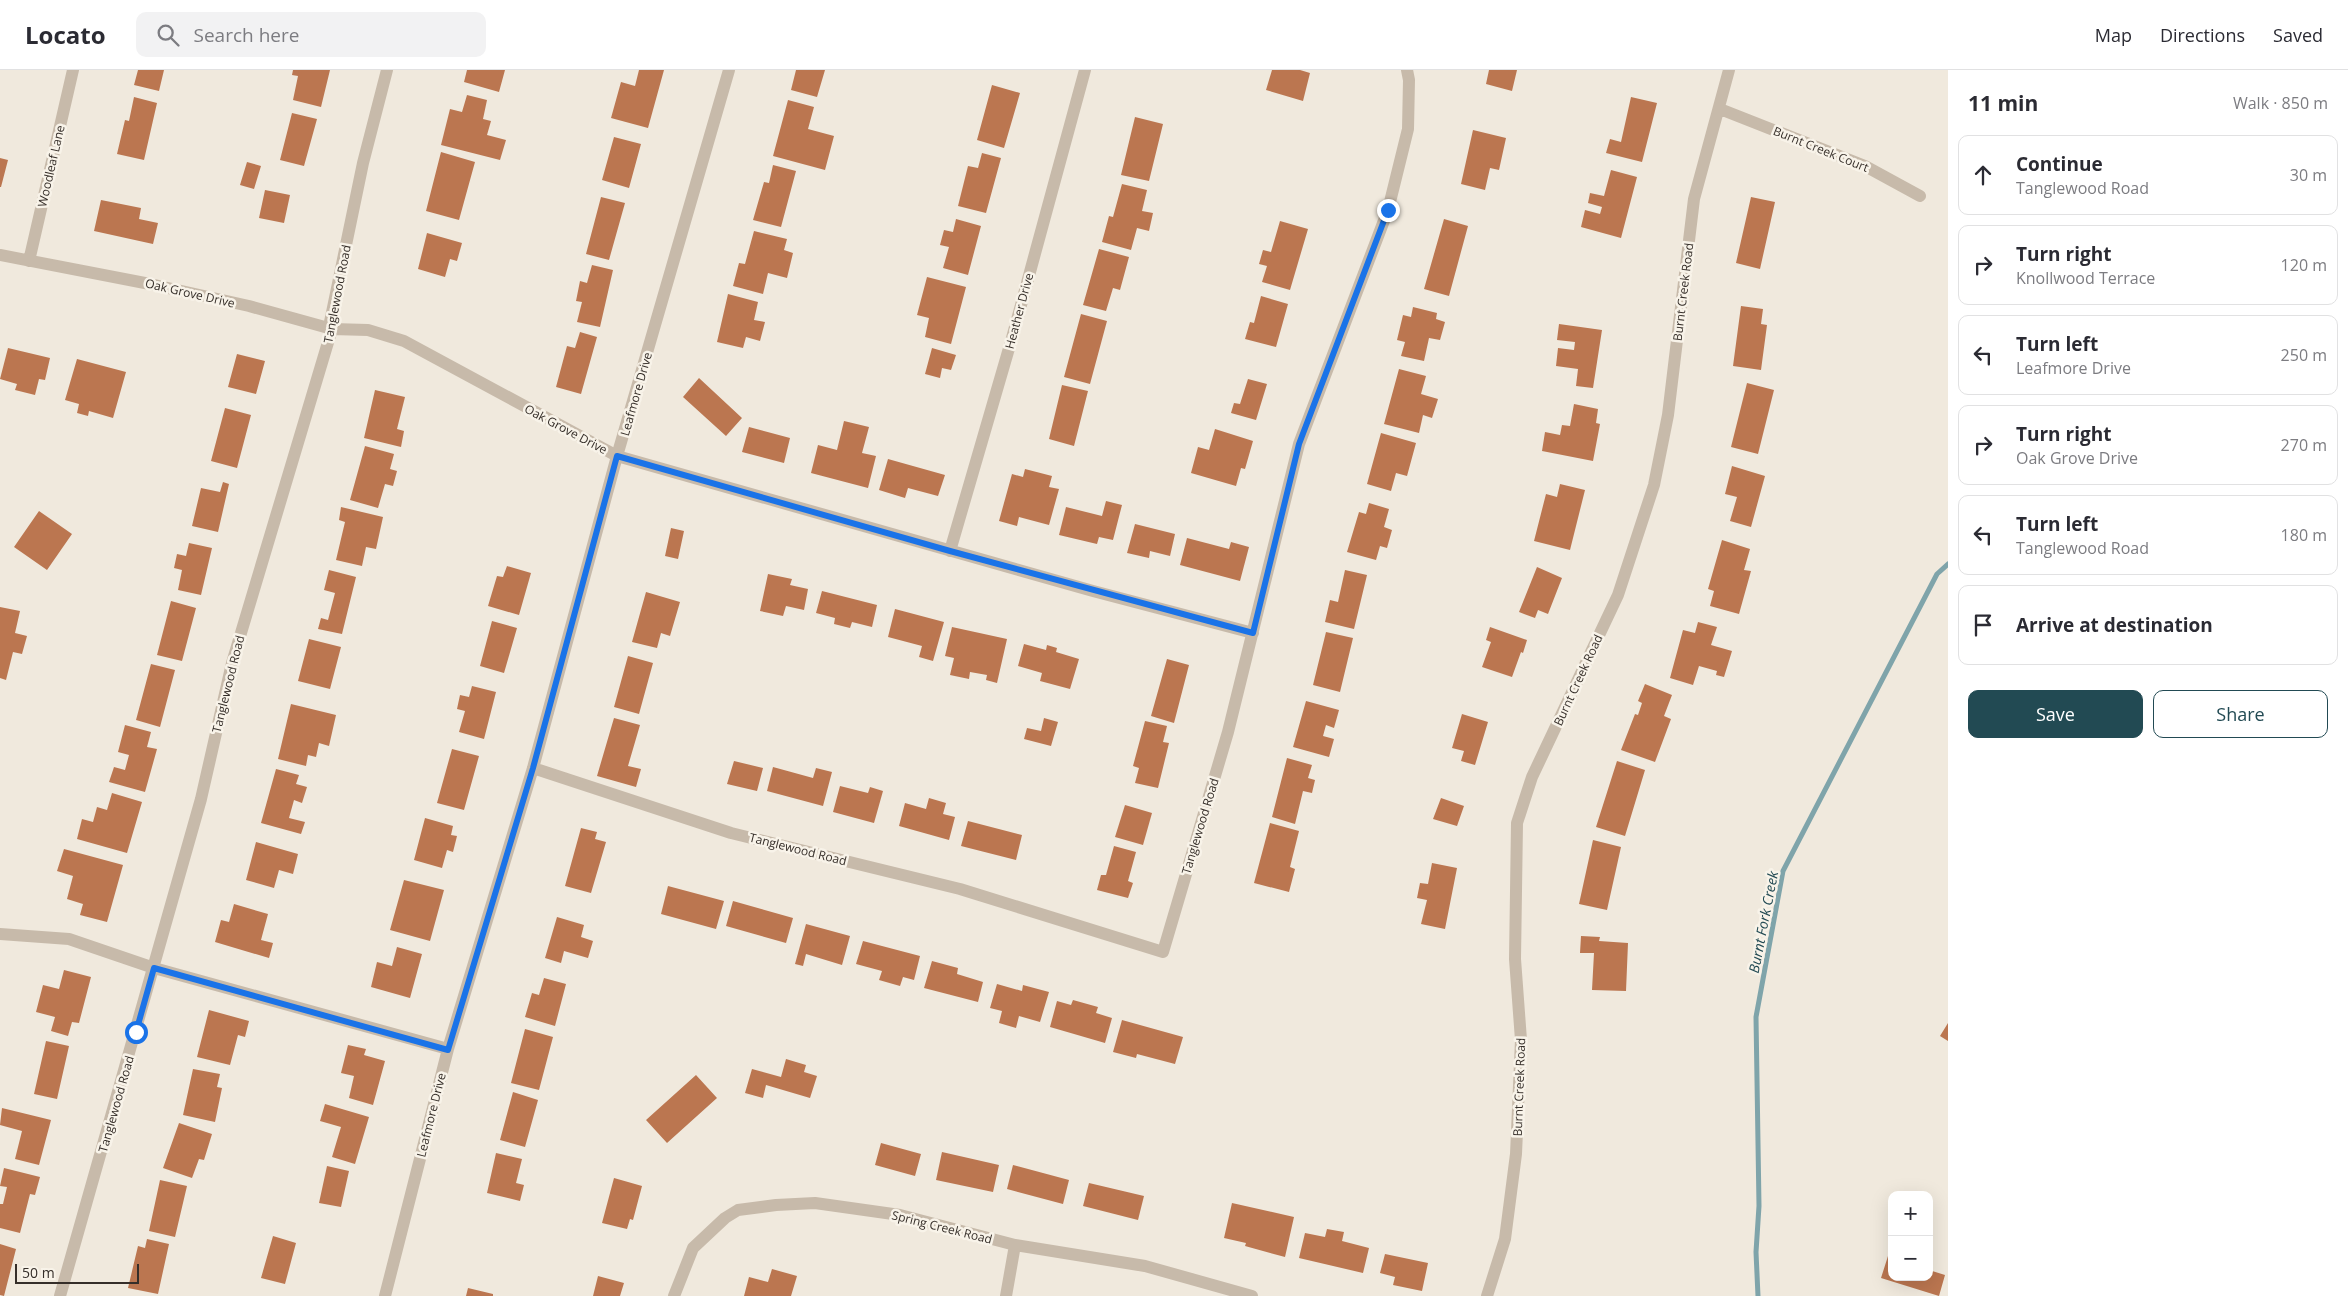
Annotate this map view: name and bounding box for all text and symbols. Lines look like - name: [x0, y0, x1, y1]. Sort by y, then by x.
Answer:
- search box: [136, 12, 486, 57]
- text: Locato: [25, 18, 106, 51]
- icon: search: [154, 21, 182, 49]
- text: Search here: [194, 22, 299, 48]
- text: Map: [2095, 23, 2132, 47]
- text: Directions: [2160, 23, 2245, 47]
- text: Saved: [2273, 23, 2323, 47]
- text: 11 min: [1968, 89, 2038, 117]
- text: Walk · 850 m: [2233, 92, 2328, 114]
- street label: Burnt Creek Court: [1771, 122, 1871, 176]
- street label: Woodleaf Lane: [33, 123, 69, 209]
- text: Continue: [2016, 151, 2103, 177]
- icon: ahead: [1969, 161, 1997, 189]
- text: 30 m: [2290, 164, 2327, 186]
- text: Tanglewood Road: [2016, 177, 2149, 199]
- route end: [1377, 199, 1400, 222]
- text: Turn right: [2016, 241, 2111, 267]
- street label: Burnt Creek Road: [1669, 242, 1697, 342]
- street label: Tanglewood Road: [319, 243, 355, 345]
- icon: right: [1969, 251, 1997, 279]
- text: 120 m: [2281, 254, 2327, 276]
- text: Knollwood Terrace: [2016, 267, 2155, 289]
- street label: Heather Drive: [1001, 271, 1037, 351]
- street label: Oak Grove Drive: [144, 274, 237, 312]
- text: Turn left: [2016, 331, 2098, 357]
- icon: left: [1969, 341, 1997, 369]
- text: 250 m: [2281, 344, 2327, 366]
- street label: Leafmore Drive: [616, 350, 656, 438]
- text: Leafmore Drive: [2016, 357, 2131, 379]
- street label: Oak Grove Drive: [522, 400, 611, 458]
- text: Turn right: [2016, 421, 2111, 447]
- icon: right: [1969, 431, 1997, 459]
- text: 270 m: [2281, 434, 2327, 456]
- text: Oak Grove Drive: [2016, 447, 2138, 469]
- text: Turn left: [2016, 511, 2098, 537]
- icon: left: [1969, 521, 1997, 549]
- text: 180 m: [2281, 524, 2327, 546]
- text: Tanglewood Road: [2016, 537, 2149, 559]
- icon: arrive: [1969, 611, 1997, 639]
- text: Arrive at destination: [2016, 612, 2213, 638]
- street label: Burnt Creek Road: [1549, 632, 1607, 728]
- street label: Tanglewood Road: [208, 634, 248, 734]
- button: Save: [1968, 690, 2143, 738]
- button: Share: [2153, 690, 2328, 738]
- street label: Tanglewood Road: [1177, 776, 1223, 876]
- street label: Tanglewood Road: [748, 829, 848, 869]
- water label: Burnt Fork Creek: [1744, 868, 1782, 975]
- route start: [125, 1021, 148, 1044]
- street label: Burnt Creek Road: [1509, 1037, 1529, 1137]
- street label: Tanglewood Road: [94, 1054, 138, 1154]
- street label: Leafmore Drive: [412, 1071, 450, 1159]
- map controls: [1888, 1191, 1933, 1281]
- button: +: [1888, 1191, 1933, 1236]
- street label: Spring Creek Road: [890, 1206, 994, 1248]
- button: −: [1888, 1236, 1933, 1281]
- scale bar: [15, 1261, 139, 1284]
- text: 50 m: [22, 1263, 55, 1282]

